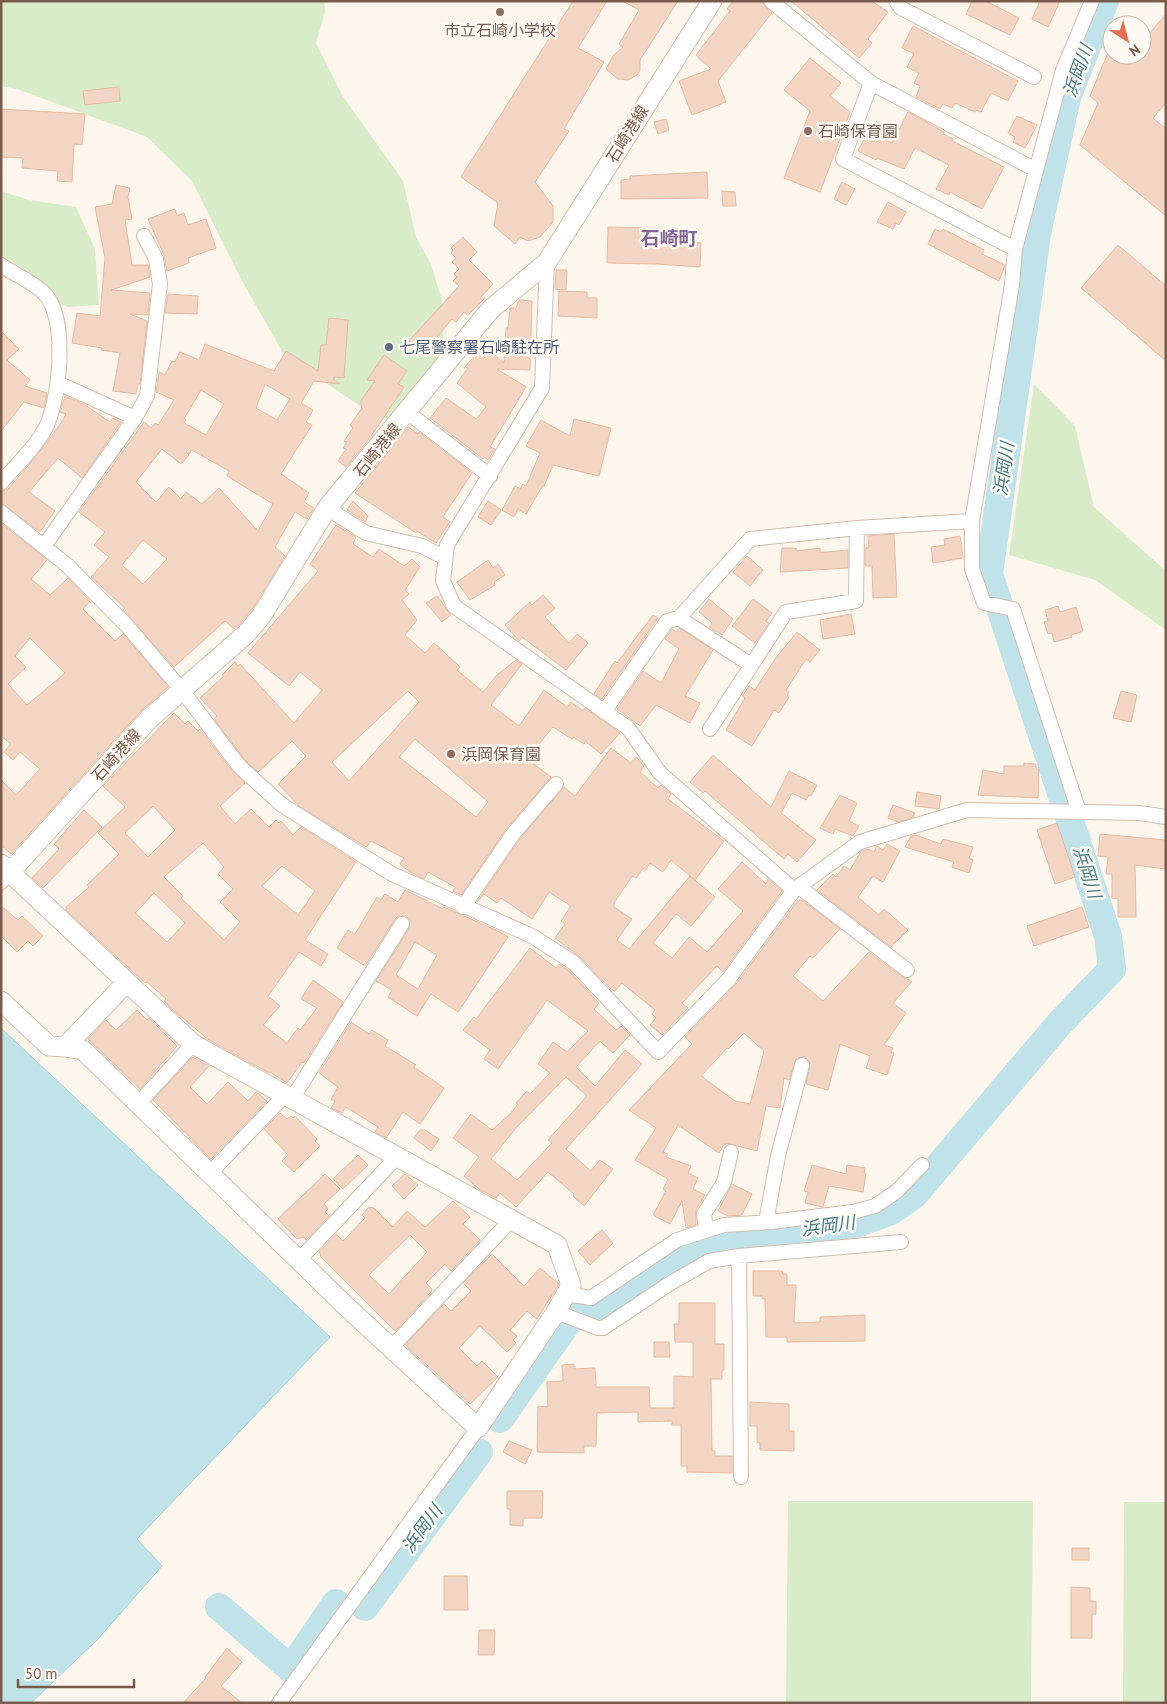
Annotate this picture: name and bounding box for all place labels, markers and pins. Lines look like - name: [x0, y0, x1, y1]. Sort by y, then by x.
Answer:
- marker: 市立石崎小学校: [494, 6, 506, 18]
- place label: 市立石崎小学校: [444, 20, 556, 40]
- place label: 石崎保育園: [818, 121, 898, 141]
- marker: 石崎保育園: [802, 125, 814, 137]
- place label: 七尾警察署石崎駐在所: [399, 337, 559, 357]
- marker: 七尾警察署石崎駐在所: [383, 341, 395, 353]
- place label: 浜岡保育園: [461, 744, 541, 764]
- marker: 浜岡保育園: [445, 748, 457, 760]

